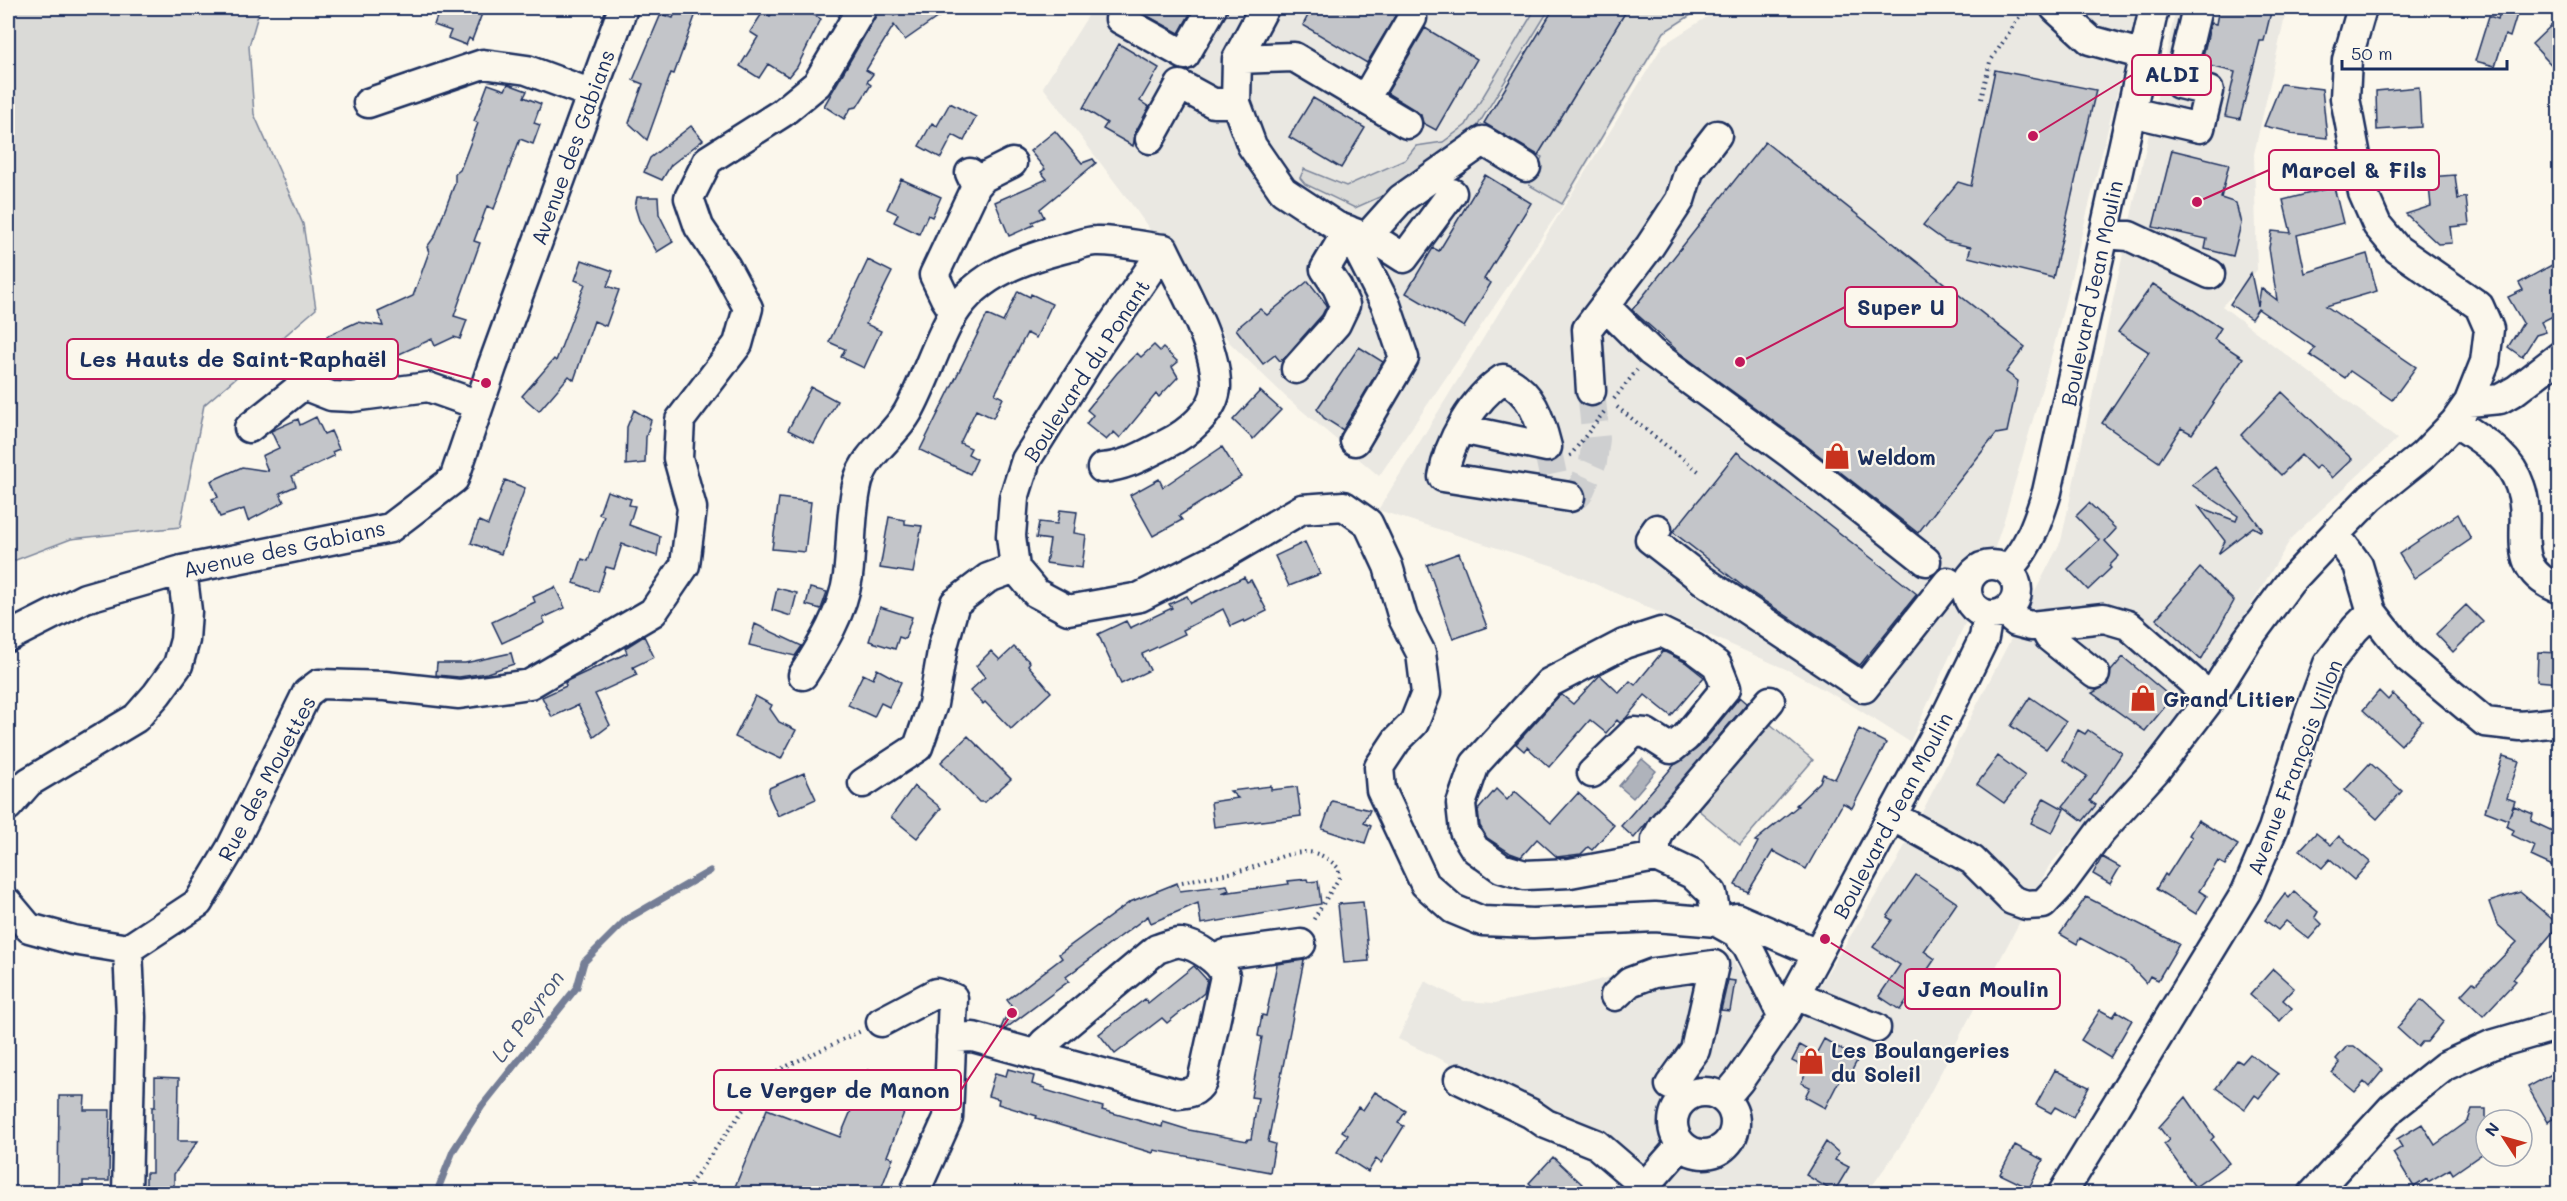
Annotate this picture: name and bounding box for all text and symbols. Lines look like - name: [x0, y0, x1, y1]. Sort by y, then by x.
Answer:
- scale bar: [2342, 33, 2507, 71]
- text: 50 m: [2351, 41, 2393, 65]
- street label: Avenue des Gabians: [524, 46, 620, 248]
- callout: ALDI: [2132, 55, 2211, 95]
- text: ALDI: [2144, 59, 2200, 88]
- callout: Marcel & Fils: [2269, 150, 2439, 190]
- text: Marcel & Fils: [2281, 155, 2427, 184]
- street label: Boulevard Jean Moulin: [2054, 178, 2128, 408]
- street label: Boulevard du Ponant: [1017, 274, 1155, 466]
- callout: Super U: [1845, 287, 1957, 327]
- text: Super U: [1857, 292, 1945, 321]
- callout: Les Hauts de Saint-Raphaël: [67, 339, 398, 379]
- text: Les Hauts de Saint-Raphaël: [80, 344, 386, 373]
- shop icon: Weldom: [1822, 441, 1852, 471]
- place label: Weldom: [1857, 443, 1936, 470]
- street label: Avenue des Gabians: [180, 513, 388, 583]
- street label: Avenue François Villon: [2240, 655, 2348, 879]
- shop icon: Grand Litier: [2128, 683, 2158, 713]
- place label: Grand Litier: [2163, 685, 2295, 712]
- street label: Rue des Mouettes: [211, 691, 321, 865]
- street label: Boulevard Jean Moulin: [1826, 707, 1958, 923]
- water label: La Peyron: [484, 964, 570, 1068]
- callout: Jean Moulin: [1905, 969, 2060, 1009]
- text: Jean Moulin: [1917, 974, 2049, 1003]
- place label: Les Boulangeries du Soleil: [1831, 1036, 2010, 1087]
- shop icon: Les Boulangeries du Soleil: [1796, 1046, 1826, 1076]
- callout: Le Verger de Manon: [714, 1070, 961, 1110]
- text: Le Verger de Manon: [726, 1075, 950, 1104]
- north arrow: [2474, 1108, 2534, 1168]
- text: N: [2479, 1118, 2504, 1140]

